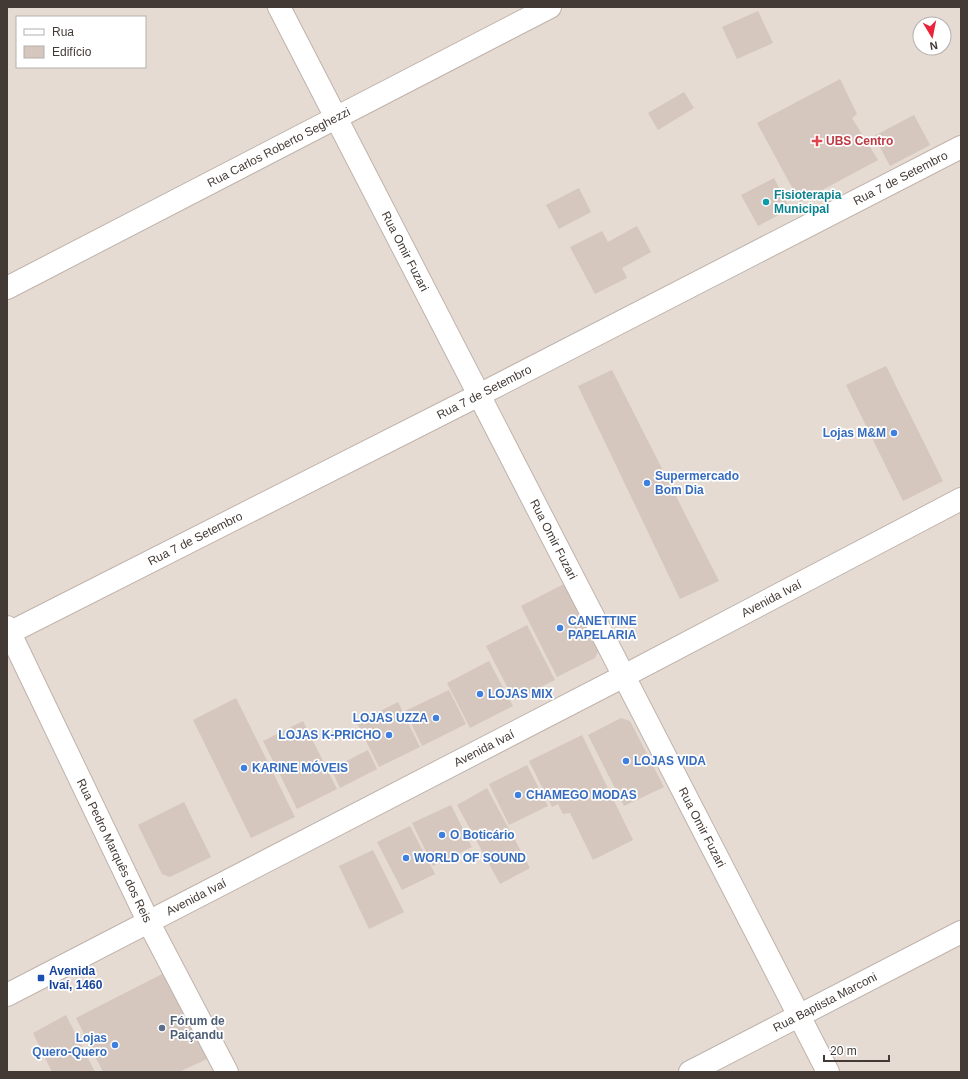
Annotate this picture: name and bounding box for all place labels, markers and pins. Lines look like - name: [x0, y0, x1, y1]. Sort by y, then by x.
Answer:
- place label: UBS Centro: [826, 134, 893, 148]
- marker: UBS Centro: [811, 135, 823, 147]
- place label: Fisioterapia Municipal: [774, 188, 842, 216]
- marker: Fisioterapia Municipal: [761, 197, 771, 207]
- place label: Lojas M&M: [823, 426, 886, 440]
- marker: Lojas M&M: [889, 428, 899, 438]
- place label: Supermercado Bom Dia: [655, 469, 739, 497]
- marker: Supermercado Bom Dia: [642, 478, 652, 488]
- place label: CANETTINE PAPELARIA: [568, 614, 637, 642]
- marker: CANETTINE PAPELARIA: [555, 623, 565, 633]
- place label: LOJAS MIX: [488, 687, 553, 701]
- marker: LOJAS MIX: [475, 689, 485, 699]
- place label: LOJAS UZZA: [353, 711, 428, 725]
- marker: LOJAS UZZA: [431, 713, 441, 723]
- place label: LOJAS K-PRICHO: [278, 728, 381, 742]
- marker: LOJAS K-PRICHO: [384, 730, 394, 740]
- place label: LOJAS VIDA: [634, 754, 706, 768]
- marker: LOJAS VIDA: [621, 756, 631, 766]
- place label: KARINE MÓVEIS: [252, 760, 348, 775]
- marker: KARINE MÓVEIS: [239, 763, 249, 773]
- place label: CHAMEGO MODAS: [526, 788, 637, 802]
- marker: CHAMEGO MODAS: [513, 790, 523, 800]
- place label: O Boticário: [450, 828, 515, 842]
- marker: O Boticário: [437, 830, 447, 840]
- place label: WORLD OF SOUND: [414, 851, 526, 865]
- marker: WORLD OF SOUND: [401, 853, 411, 863]
- place label: Avenida Ivaí, 1460: [49, 964, 103, 992]
- marker: Avenida Ivaí, 1460: [36, 973, 46, 983]
- place label: Fórum de Paiçandu: [170, 1014, 225, 1042]
- marker: Fórum de Paiçandu: [157, 1023, 167, 1033]
- place label: Lojas Quero-Quero: [32, 1031, 107, 1059]
- marker: Lojas Quero-Quero: [110, 1040, 120, 1050]

